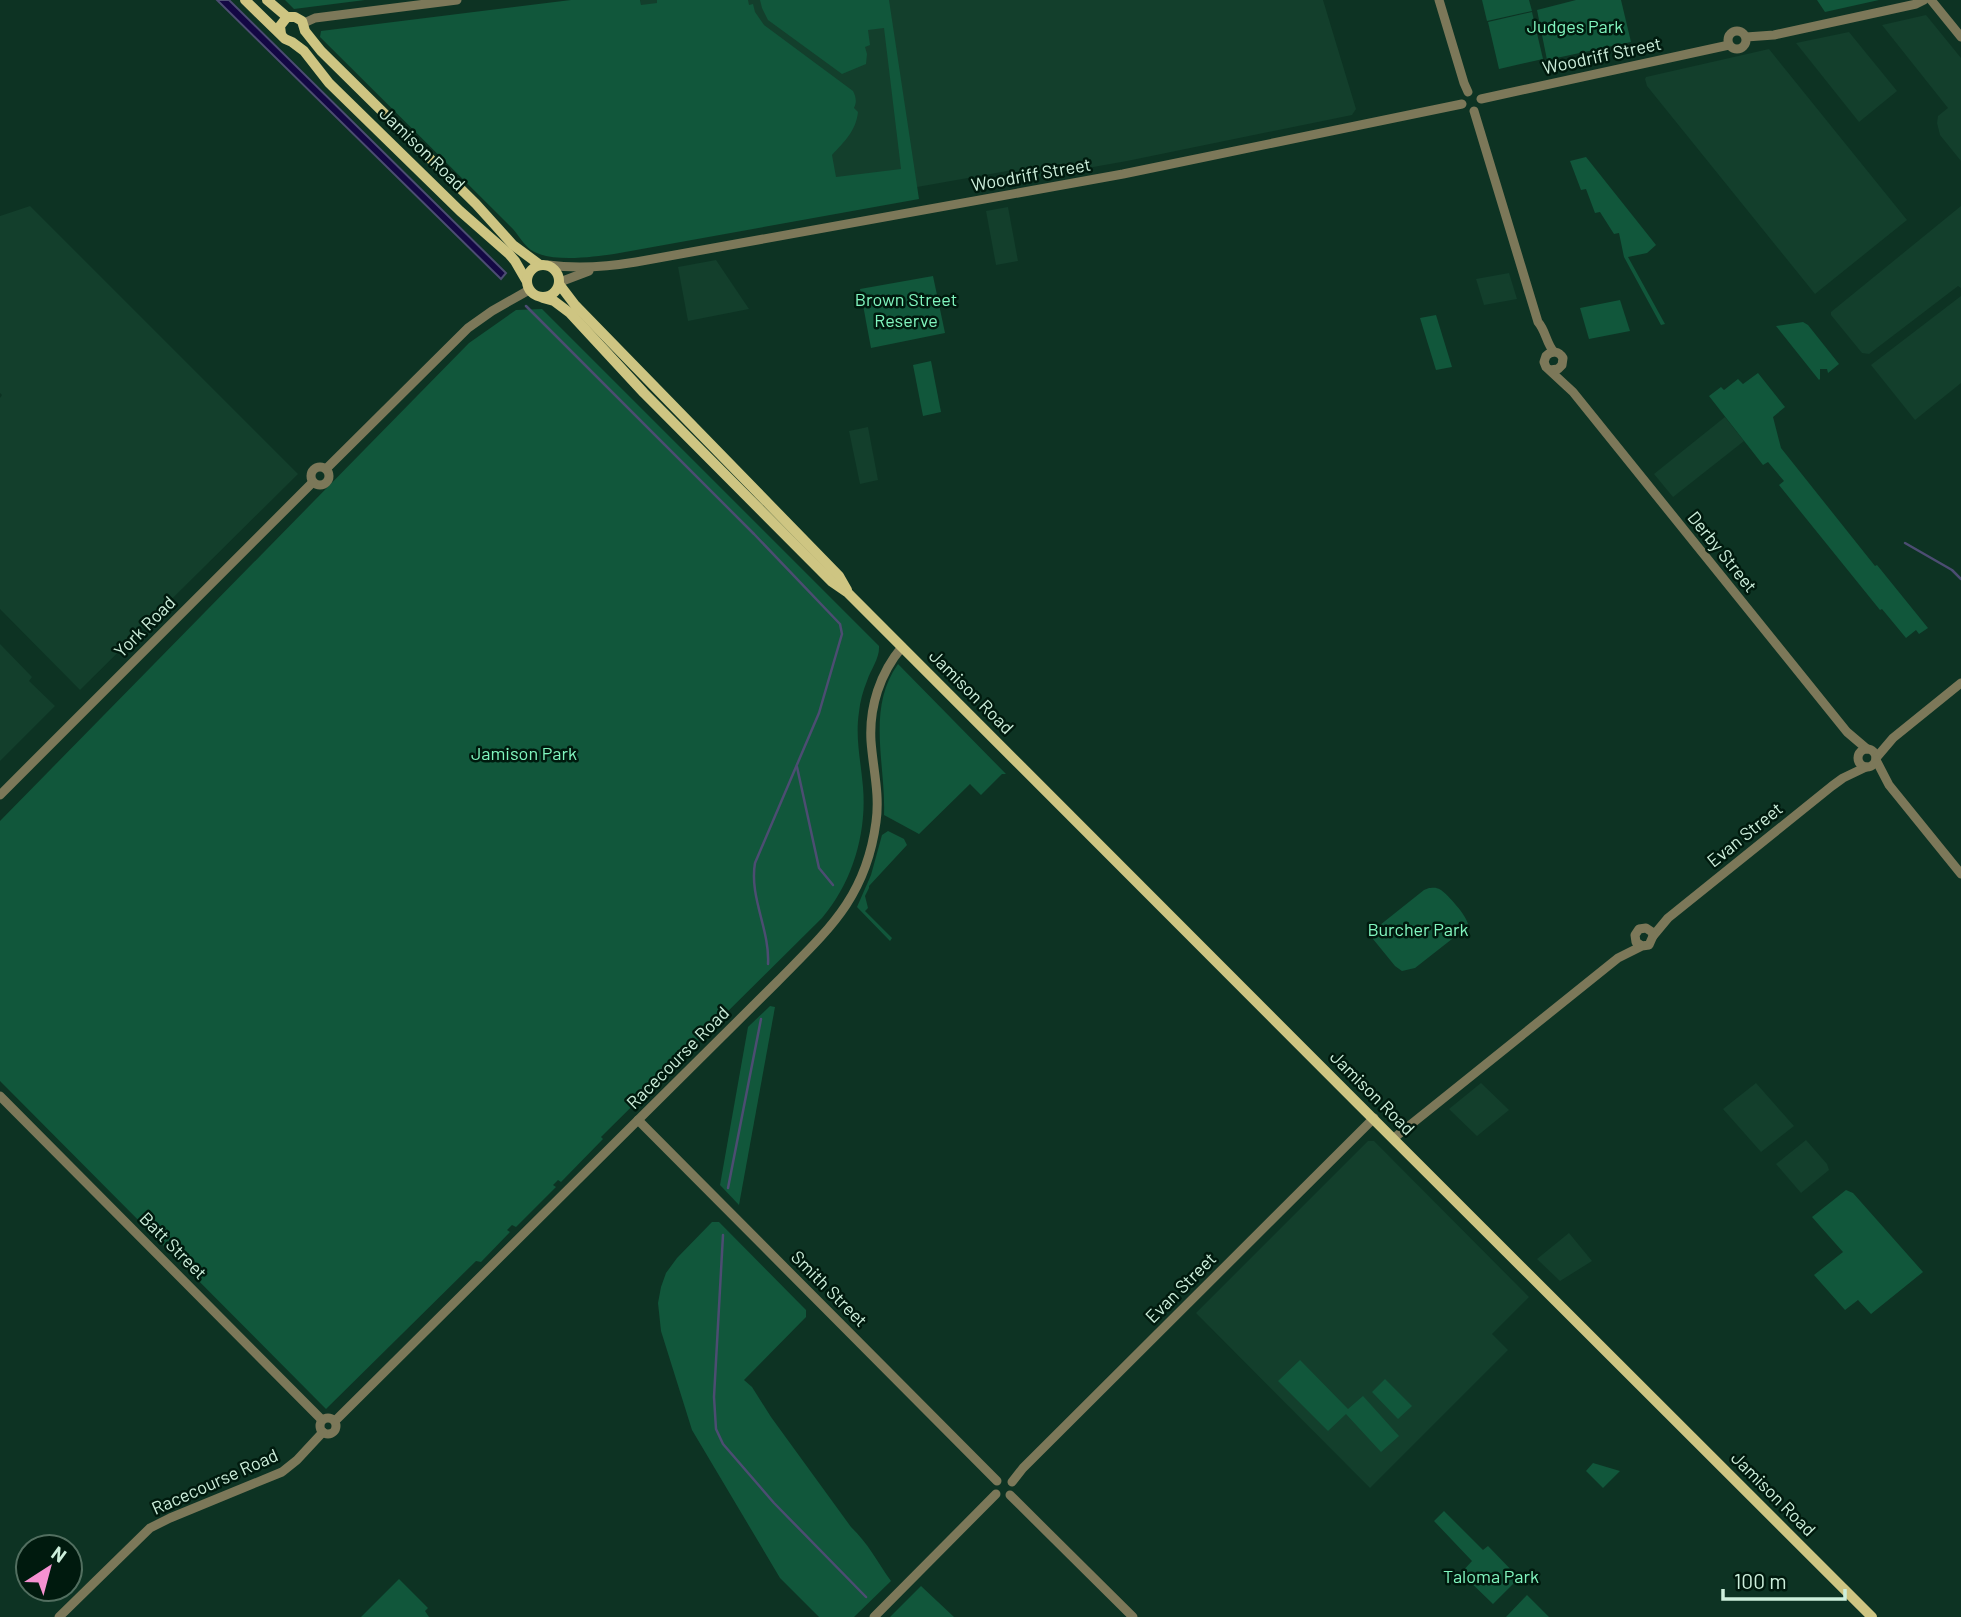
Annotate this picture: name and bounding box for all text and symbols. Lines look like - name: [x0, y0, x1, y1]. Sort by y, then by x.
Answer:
- park label: Judges Park: [1527, 15, 1623, 37]
- street label: Woodriff Street: [1540, 32, 1663, 78]
- street label: Jamison Road: [375, 102, 470, 195]
- street label: Woodriff Street: [969, 153, 1092, 195]
- park label: Brown Street Reserve: [855, 288, 957, 331]
- street label: Derby Street: [1683, 506, 1762, 596]
- street label: York Road: [109, 591, 180, 662]
- street label: Jamison Road: [925, 644, 1019, 738]
- park label: Jamison Park: [471, 742, 577, 764]
- street label: Evan Street: [1702, 797, 1787, 871]
- park label: Burcher Park: [1367, 918, 1469, 940]
- street label: Racecourse Road: [621, 1001, 733, 1113]
- street label: Jamison Road: [1326, 1045, 1420, 1139]
- street label: Batt Street: [135, 1207, 212, 1284]
- street label: Smith Street: [787, 1246, 872, 1331]
- street label: Evan Street: [1140, 1247, 1220, 1327]
- street label: Racecourse Road: [148, 1443, 281, 1519]
- street label: Jamison Road: [1727, 1446, 1821, 1540]
- north arrow: [14, 1533, 84, 1603]
- text: N: [47, 1541, 71, 1567]
- scale bar: [1723, 1558, 1846, 1602]
- park label: Taloma Park: [1443, 1565, 1539, 1587]
- text: 100 m: [1734, 1568, 1787, 1593]

